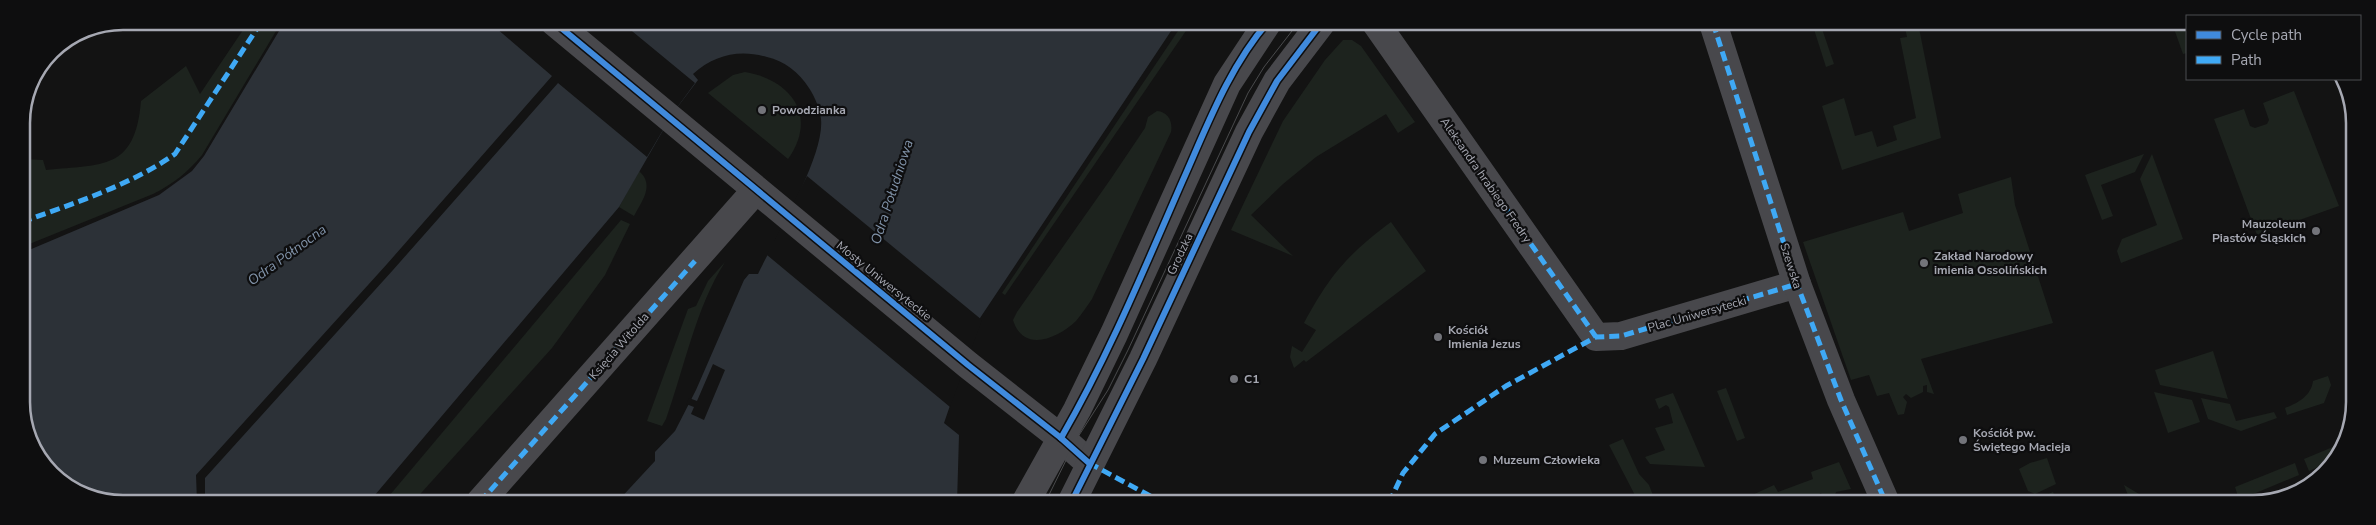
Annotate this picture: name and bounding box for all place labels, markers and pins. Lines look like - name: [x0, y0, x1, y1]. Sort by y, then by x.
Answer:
- place label: Powodzianka: [772, 102, 846, 118]
- marker: Powodzianka: [756, 104, 768, 116]
- place label: Mauzoleum Piastów Śląskich: [2212, 216, 2306, 246]
- marker: Mauzoleum Piastów Śląskich: [2310, 225, 2322, 237]
- place label: Zakład Narodowy imienia Ossolińskich: [1934, 248, 2047, 278]
- marker: Zakład Narodowy imienia Ossolińskich: [1918, 257, 1930, 269]
- place label: Kościół Imienia Jezus: [1448, 322, 1521, 352]
- marker: Kościół Imienia Jezus: [1432, 331, 1444, 343]
- place label: C1: [1244, 371, 1259, 387]
- marker: C1: [1228, 373, 1240, 385]
- place label: Kościół pw. Świętego Macieja: [1973, 425, 2071, 455]
- marker: Kościół pw. Świętego Macieja: [1957, 434, 1969, 446]
- place label: Muzeum Człowieka: [1493, 452, 1600, 468]
- marker: Muzeum Człowieka: [1477, 454, 1489, 466]

